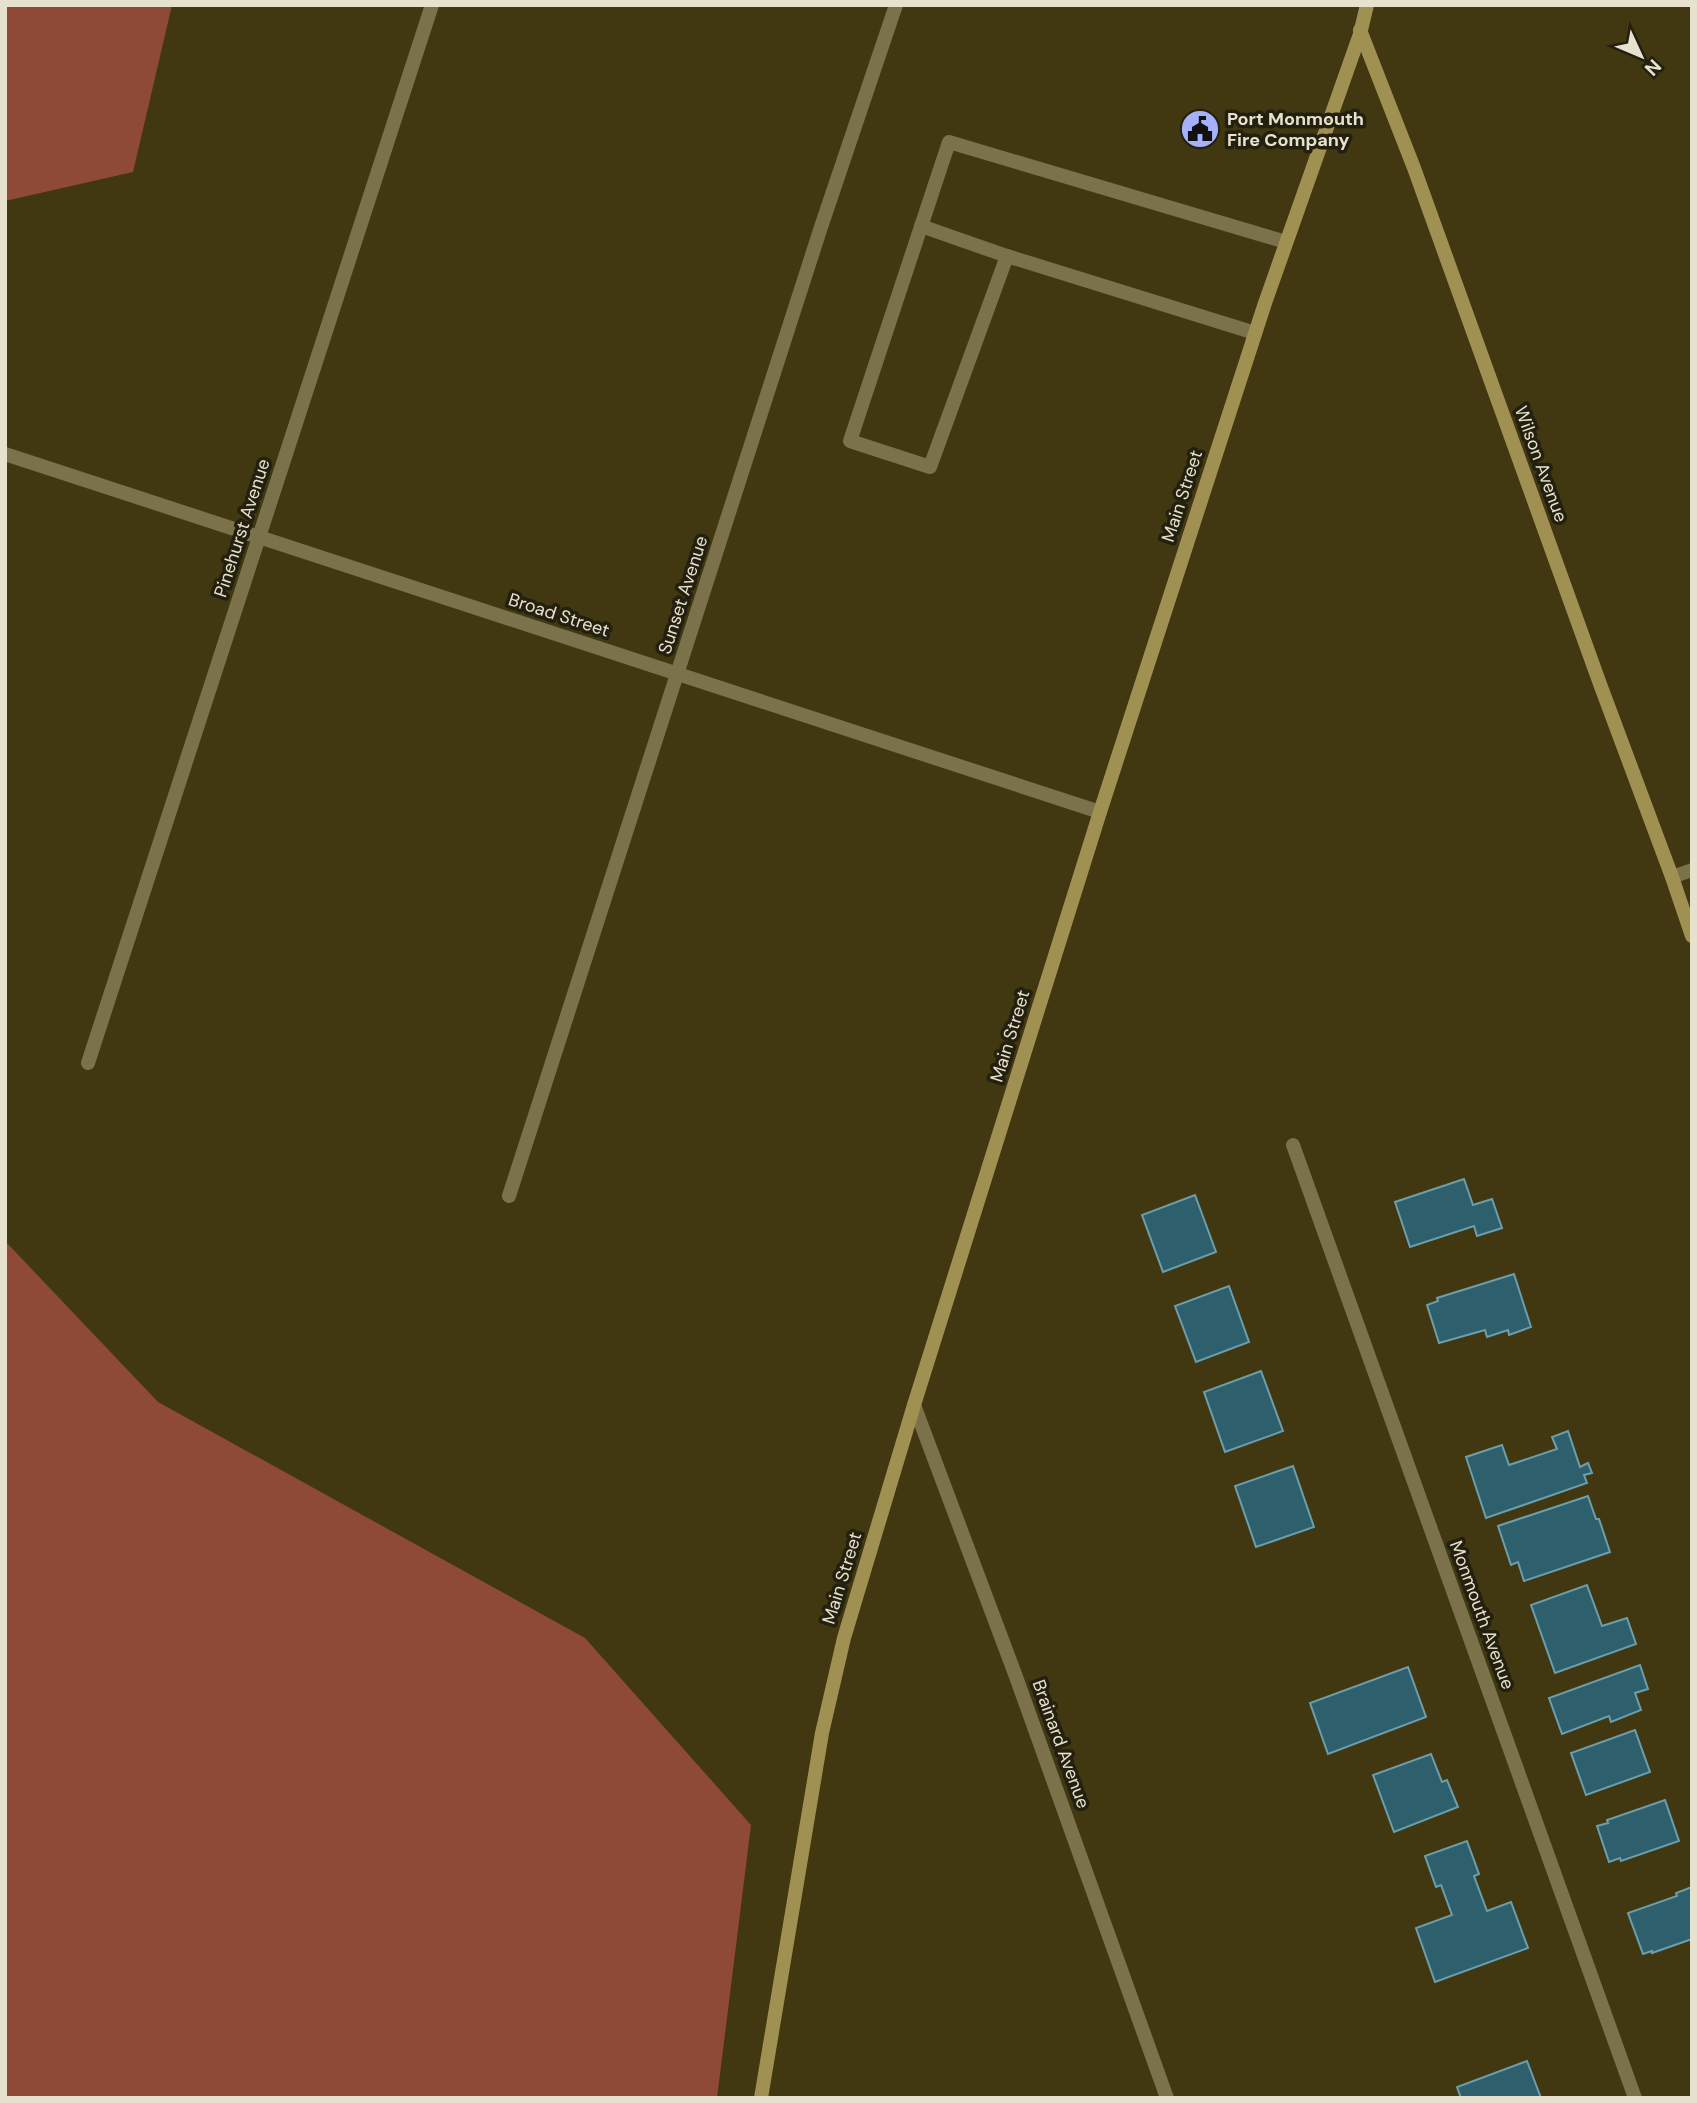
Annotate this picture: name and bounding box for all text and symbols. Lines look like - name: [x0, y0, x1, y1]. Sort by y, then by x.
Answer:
- north arrow: [1606, 21, 1676, 91]
- text: N: [1639, 54, 1667, 81]
- place label: Port Monmouth Fire Company: [1227, 107, 1364, 152]
- public building icon: Port Monmouth Fire Company: [1179, 108, 1221, 150]
- street label: Wilson Avenue: [1509, 403, 1573, 525]
- street label: Main Street: [1156, 447, 1208, 545]
- street label: Pinehurst Avenue: [208, 456, 276, 600]
- street label: Sunset Avenue: [653, 533, 713, 657]
- street label: Broad Street: [505, 587, 613, 643]
- street label: Main Street: [985, 987, 1035, 1085]
- street label: Main Street: [817, 1529, 867, 1627]
- street label: Monmouth Avenue: [1444, 1537, 1520, 1693]
- street label: Brainard Avenue: [1027, 1676, 1095, 1812]

